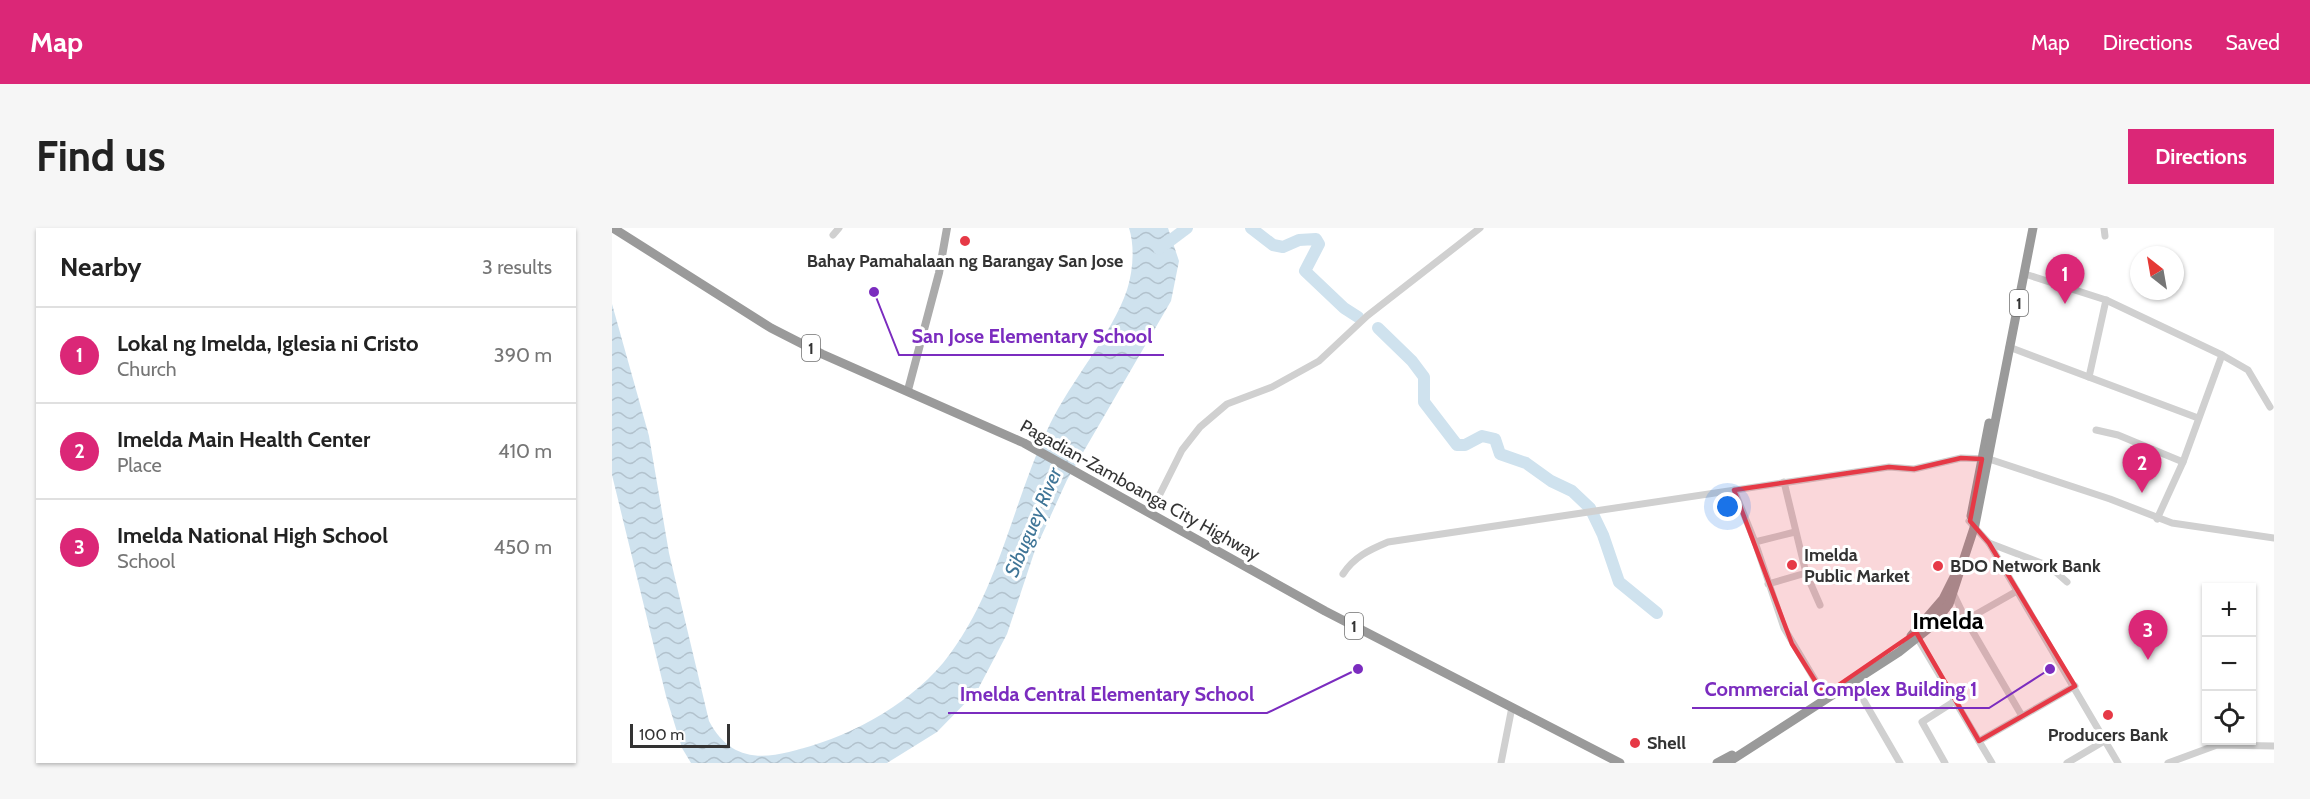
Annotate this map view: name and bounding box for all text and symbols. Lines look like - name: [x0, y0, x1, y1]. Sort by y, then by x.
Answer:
- text: Map: [30, 25, 83, 59]
- text: Map: [2031, 30, 2070, 55]
- text: Directions: [2103, 30, 2192, 55]
- text: Saved: [2225, 30, 2280, 55]
- button: Directions: [2128, 129, 2274, 184]
- text: Find us: [36, 130, 165, 182]
- marker: Bahay Pamahalaan ng Barangay San Jose: [958, 234, 972, 248]
- north arrow: [2130, 246, 2184, 300]
- place label: Bahay Pamahalaan ng Barangay San Jose: [807, 250, 1123, 272]
- text: Nearby: [60, 251, 141, 283]
- pin: 1: [2046, 254, 2084, 304]
- text: 3 results: [482, 255, 552, 279]
- road number: 1: [2010, 290, 2028, 316]
- callout: San Jose Elementary School: [899, 317, 1164, 355]
- text: San Jose Elementary School: [912, 324, 1153, 348]
- text: Lokal ng Imelda, Iglesia ni Cristo: [117, 330, 419, 357]
- road number: 1: [802, 335, 820, 361]
- text: 1: [76, 343, 83, 367]
- text: 390 m: [494, 343, 552, 367]
- text: Church: [117, 357, 177, 381]
- street label: Pagadian-Zamboanga City Highway: [1016, 415, 1264, 565]
- text: Imelda Main Health Center: [117, 426, 370, 453]
- text: 2: [74, 439, 85, 463]
- text: 410 m: [498, 439, 552, 463]
- pin: 2: [2122, 444, 2162, 493]
- text: Place: [117, 453, 162, 477]
- water label: Sibuguey River: [999, 463, 1067, 580]
- your location: [1713, 492, 1742, 521]
- text: Imelda National High School: [117, 522, 388, 549]
- text: 3: [74, 535, 85, 559]
- text: 450 m: [494, 535, 552, 559]
- place label: Imelda Public Market: [1804, 544, 1910, 587]
- text: School: [117, 549, 175, 573]
- place label: BDO Network Bank: [1950, 555, 2101, 577]
- marker: Imelda Public Market: [1785, 558, 1799, 572]
- marker: BDO Network Bank: [1931, 559, 1945, 573]
- map controls: [2202, 583, 2256, 745]
- button: +: [2202, 583, 2256, 637]
- district label: Imelda: [1912, 606, 1984, 635]
- pin: 3: [2128, 610, 2168, 660]
- road number: 1: [1345, 613, 1363, 639]
- button: −: [2202, 637, 2256, 691]
- callout: Commercial Complex Building 1: [1692, 670, 1989, 708]
- callout: Imelda Central Elementary School: [948, 675, 1267, 713]
- text: Commercial Complex Building 1: [1705, 677, 1977, 701]
- text: Imelda Central Elementary School: [960, 682, 1254, 706]
- button: locate: [2202, 691, 2256, 745]
- marker: Producers Bank: [2101, 708, 2115, 722]
- scale bar: [630, 721, 730, 748]
- place label: Producers Bank: [2048, 724, 2169, 746]
- text: 100 m: [639, 725, 684, 744]
- place label: Shell: [1647, 732, 1686, 754]
- marker: Shell: [1628, 736, 1642, 750]

